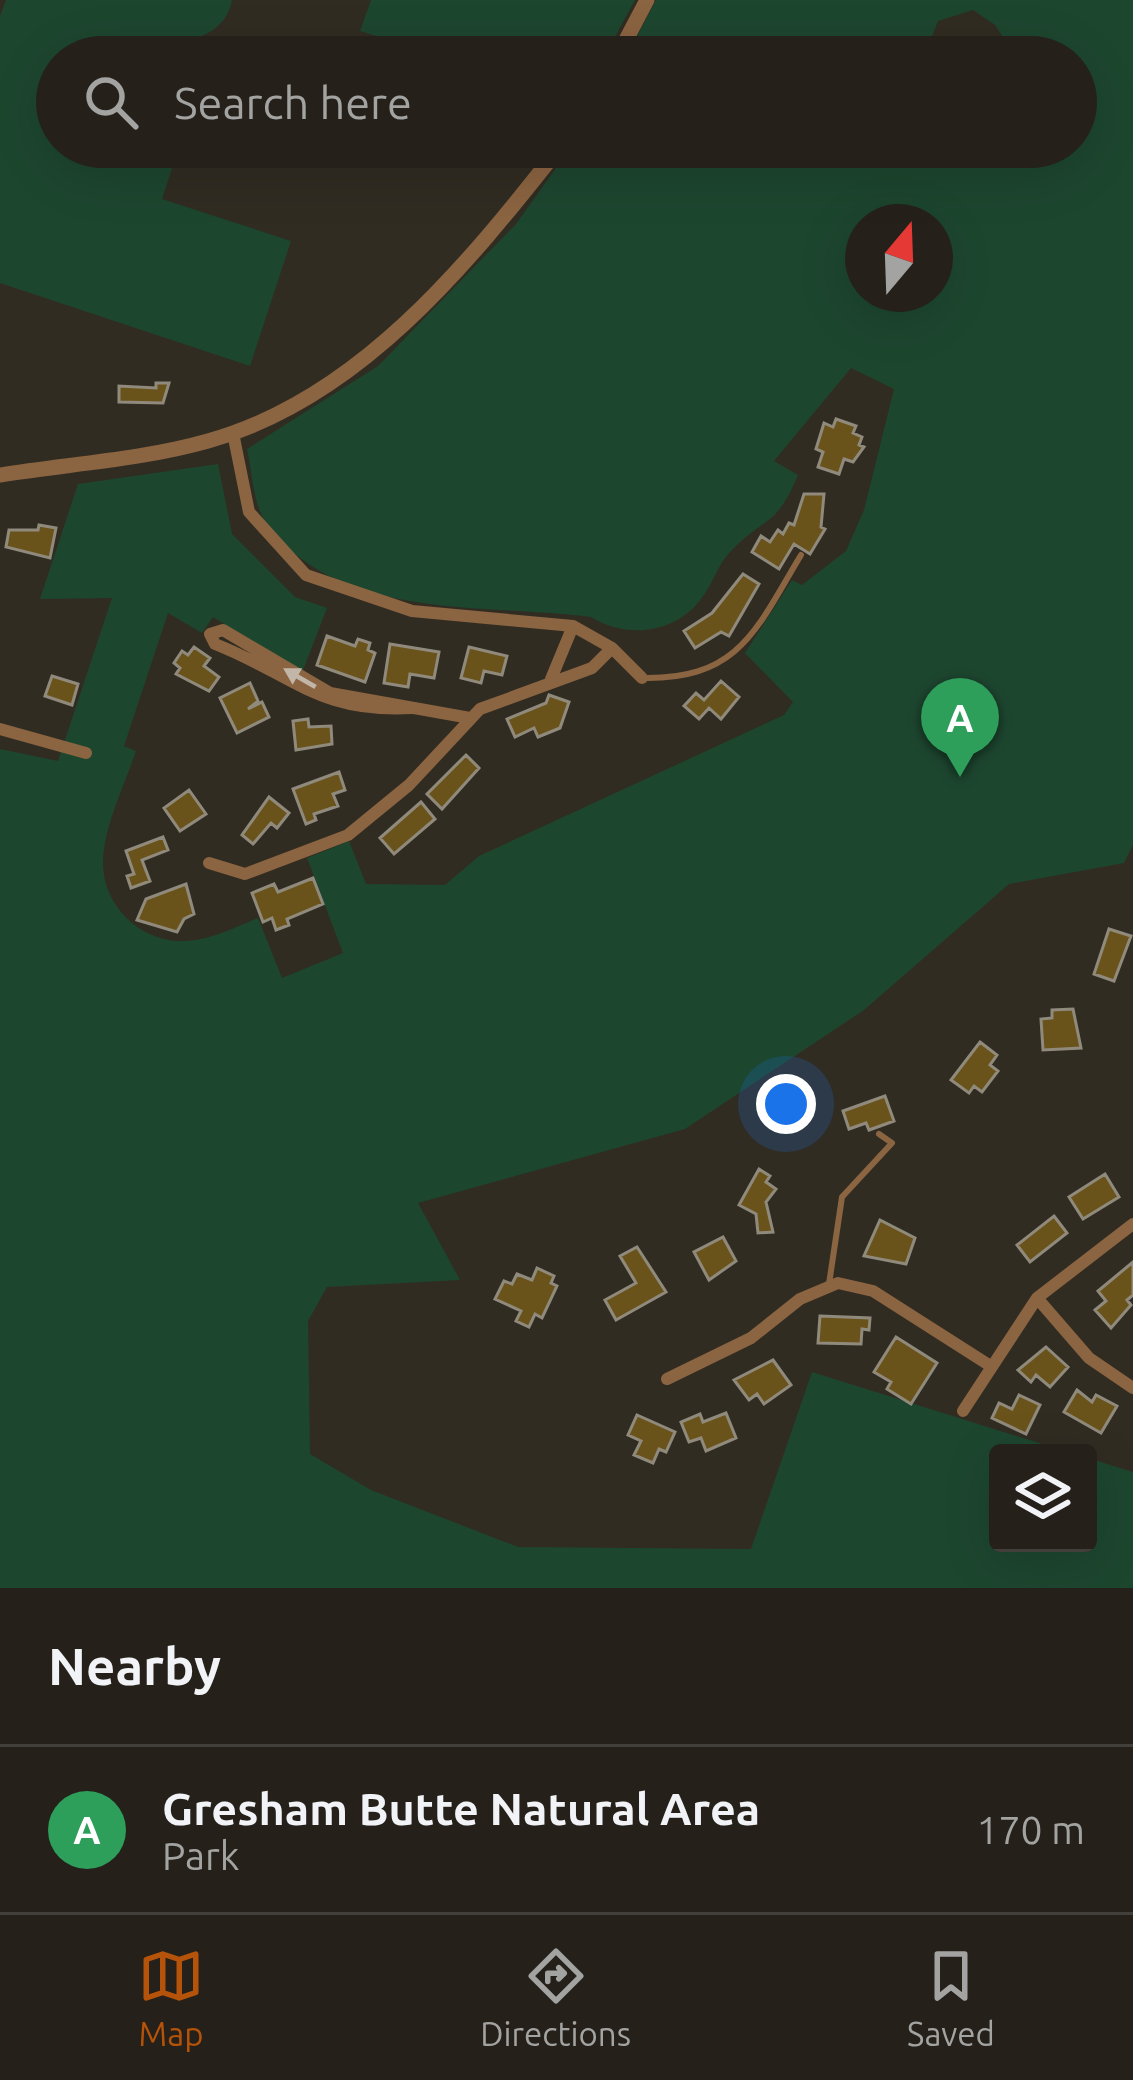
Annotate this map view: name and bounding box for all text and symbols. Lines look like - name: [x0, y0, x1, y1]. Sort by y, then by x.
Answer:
- search box: [36, 36, 1097, 168]
- icon: search: [78, 69, 144, 135]
- text: Search here: [174, 77, 412, 128]
- north arrow: [845, 204, 953, 312]
- one-way arrow: [283, 668, 317, 689]
- pin: A: [921, 678, 999, 777]
- your location: [756, 1074, 816, 1134]
- map controls: [989, 1444, 1097, 1552]
- button: layers: [989, 1444, 1097, 1552]
- text: Nearby: [48, 1637, 221, 1695]
- text: Gresham Butte Natural Area: [162, 1783, 760, 1834]
- text: A: [73, 1808, 101, 1851]
- text: 170 m: [976, 1808, 1085, 1851]
- text: Park: [162, 1834, 240, 1877]
- tab: Map: [138, 1943, 204, 2052]
- tab: Directions: [480, 1943, 631, 2052]
- tab: Saved: [907, 1943, 995, 2052]

